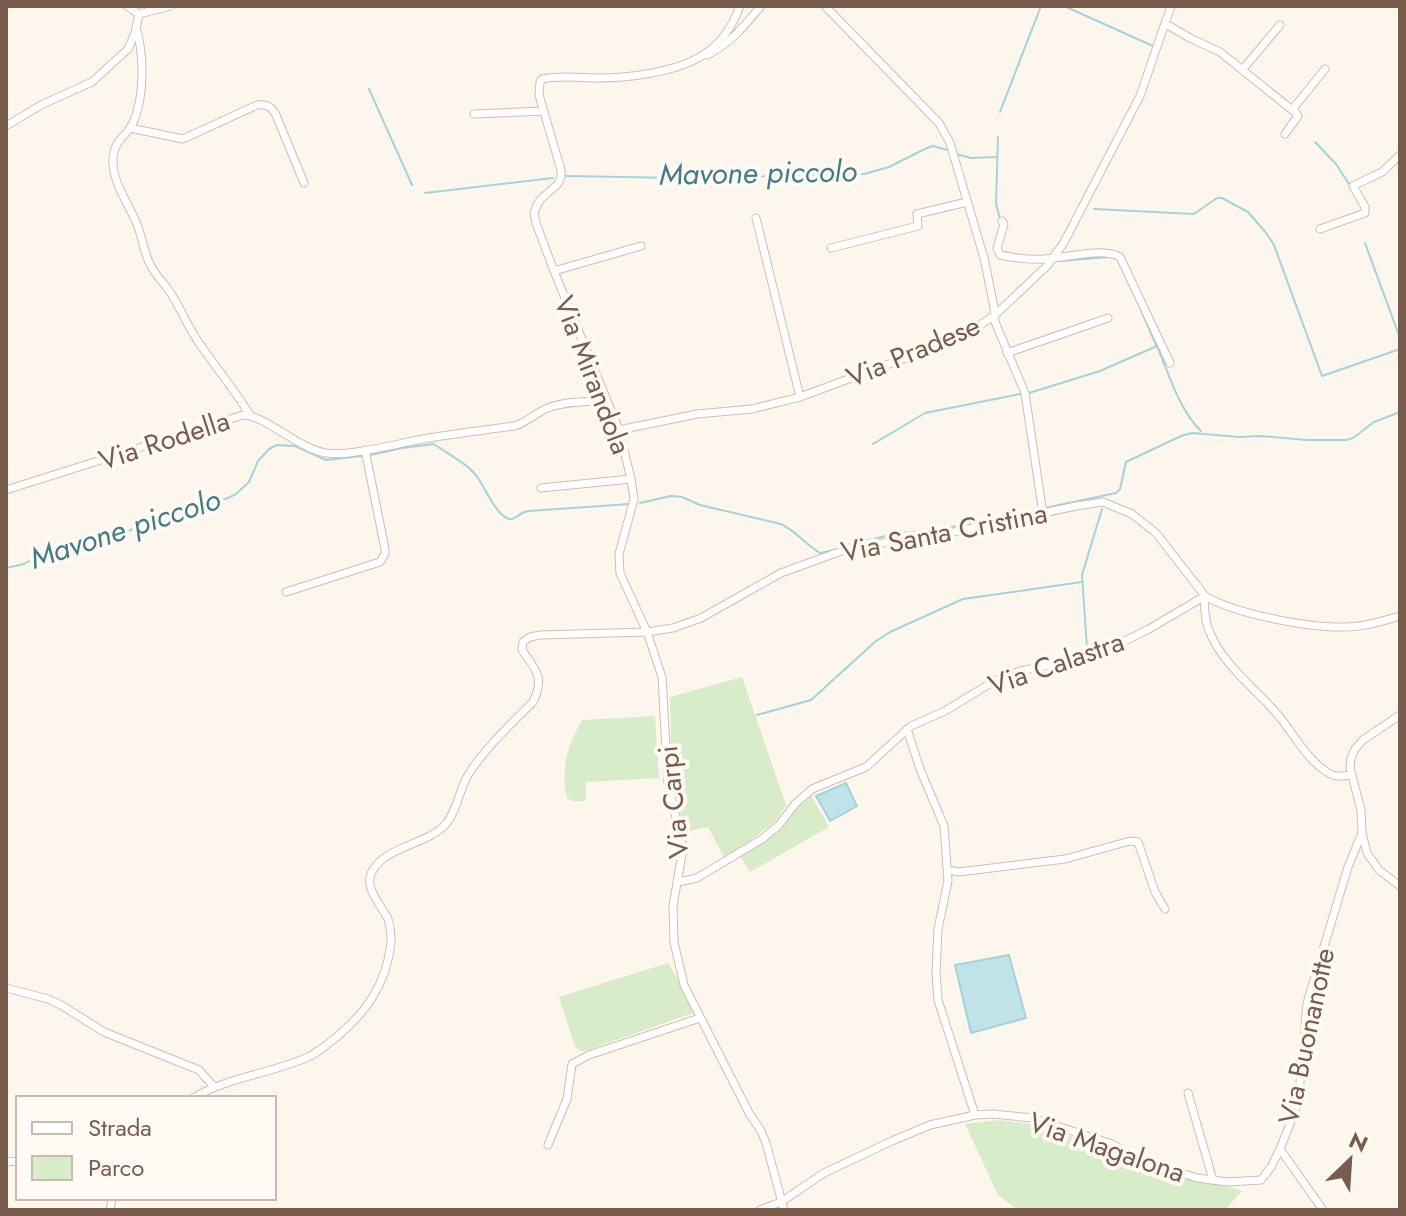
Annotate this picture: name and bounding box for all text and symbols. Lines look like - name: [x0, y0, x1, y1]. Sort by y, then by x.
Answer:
- water label: Mavone piccolo: [659, 149, 857, 196]
- street label: Via Mirandola: [544, 290, 642, 460]
- street label: Via Pradese: [840, 305, 986, 398]
- street label: Via Rodella: [93, 400, 235, 481]
- water label: Mavone piccolo: [24, 477, 226, 580]
- street label: Via Santa Cristina: [837, 492, 1051, 573]
- street label: Via Calastra: [983, 621, 1130, 706]
- street label: Via Carpi: [647, 744, 700, 860]
- street label: Via Buonanotte: [1268, 944, 1345, 1128]
- legend: [16, 1096, 276, 1200]
- street label: Via Magalona: [1023, 1102, 1191, 1193]
- text: Strada: [88, 1110, 152, 1145]
- north arrow: [1310, 1120, 1390, 1200]
- text: N: [1344, 1124, 1373, 1160]
- text: Parco: [88, 1150, 144, 1185]

